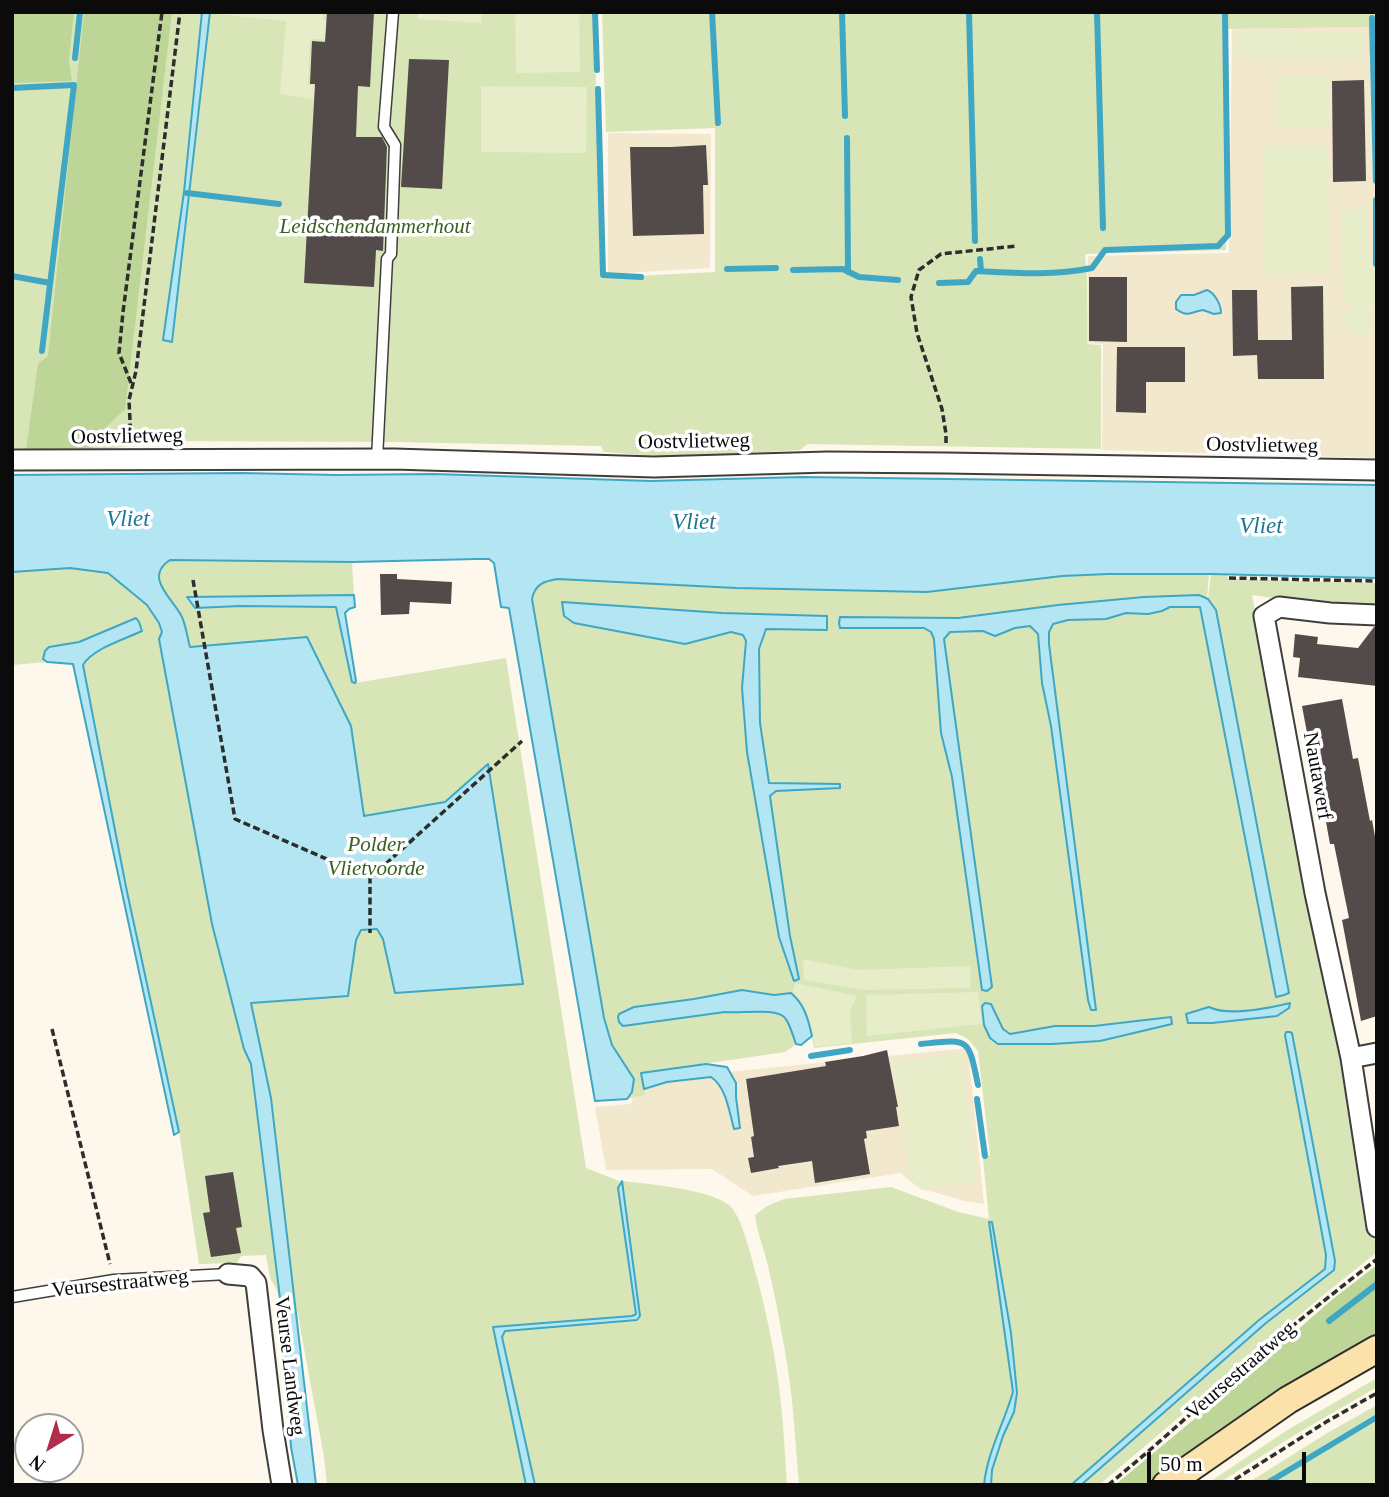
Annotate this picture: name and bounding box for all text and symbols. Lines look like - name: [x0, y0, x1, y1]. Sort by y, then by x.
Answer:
- park label: Leidschendammerhout: [280, 214, 470, 240]
- street label: Oostvlietweg: [71, 423, 183, 451]
- street label: Oostvlietweg: [638, 428, 750, 456]
- street label: Oostvlietweg: [1206, 432, 1318, 460]
- water label: Vliet: [106, 506, 150, 534]
- water label: Vliet: [672, 509, 716, 537]
- water label: Vliet: [1239, 513, 1283, 541]
- street label: Nautawerf: [1297, 730, 1337, 822]
- park label: Polder Vlietvoorde: [327, 832, 425, 882]
- street label: Veursestraatweg: [50, 1264, 190, 1304]
- street label: Veurse Landweg: [268, 1295, 310, 1437]
- street label: Veursestraatweg: [1181, 1316, 1301, 1426]
- north arrow: [14, 1413, 84, 1483]
- scale bar: [1151, 1438, 1310, 1482]
- text: N: [25, 1451, 49, 1476]
- text: 50 m: [1160, 1452, 1203, 1476]

